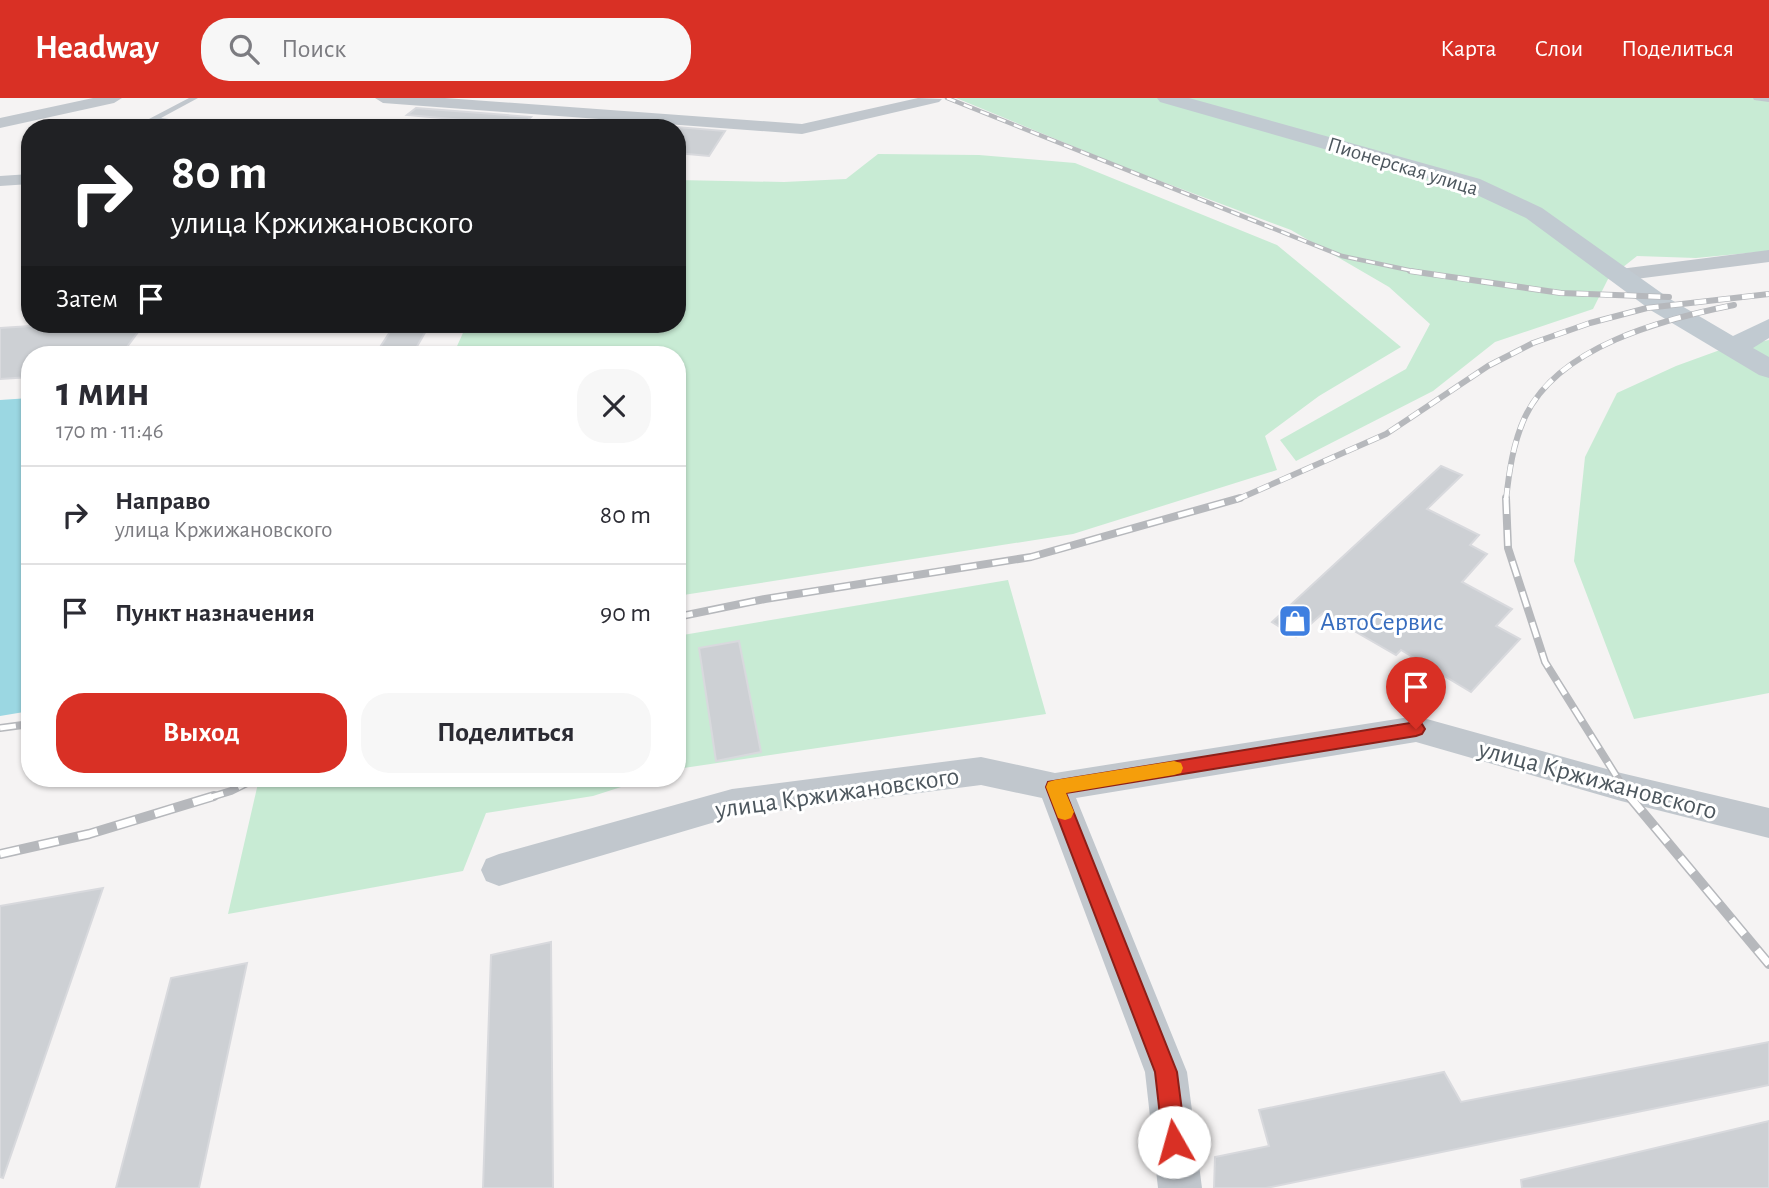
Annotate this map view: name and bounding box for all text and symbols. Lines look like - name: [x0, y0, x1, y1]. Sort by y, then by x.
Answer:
- search box: [201, 18, 691, 81]
- icon: search: [225, 30, 263, 68]
- text: Headway: [35, 32, 159, 65]
- text: Поиск: [281, 36, 346, 62]
- text: Карта: [1440, 37, 1496, 61]
- text: Слои: [1534, 37, 1583, 61]
- text: Поделиться: [1621, 37, 1734, 61]
- street label: Пионерская улица: [1325, 134, 1481, 200]
- icon: right: [56, 147, 147, 238]
- text: 80 m: [171, 149, 268, 198]
- text: улица Кржижановского: [171, 207, 473, 239]
- icon: arrive: [132, 280, 170, 318]
- text: Затем: [56, 286, 118, 312]
- button: close: [577, 369, 651, 443]
- text: 1 мин: [56, 371, 150, 413]
- text: 170 m · 11:46: [56, 420, 164, 443]
- text: Направо: [115, 488, 210, 514]
- icon: right: [56, 496, 94, 534]
- text: 80 m: [600, 502, 651, 528]
- text: улица Кржижановского: [115, 519, 332, 542]
- icon: arrive: [56, 594, 94, 632]
- text: Пункт назначения: [115, 600, 315, 626]
- text: 90 m: [600, 600, 651, 626]
- shop icon: АвтоСервис: [1276, 602, 1314, 640]
- place label: АвтоСервис: [1320, 609, 1444, 635]
- pin: [1386, 657, 1446, 729]
- icon: arrive: [1397, 668, 1435, 706]
- button: Выход: [56, 693, 347, 773]
- button: Поделиться: [361, 693, 651, 773]
- street label: улица Кржижановского: [1475, 735, 1720, 824]
- street label: улица Кржижановского: [713, 763, 961, 823]
- position arrow: [1137, 1105, 1211, 1179]

